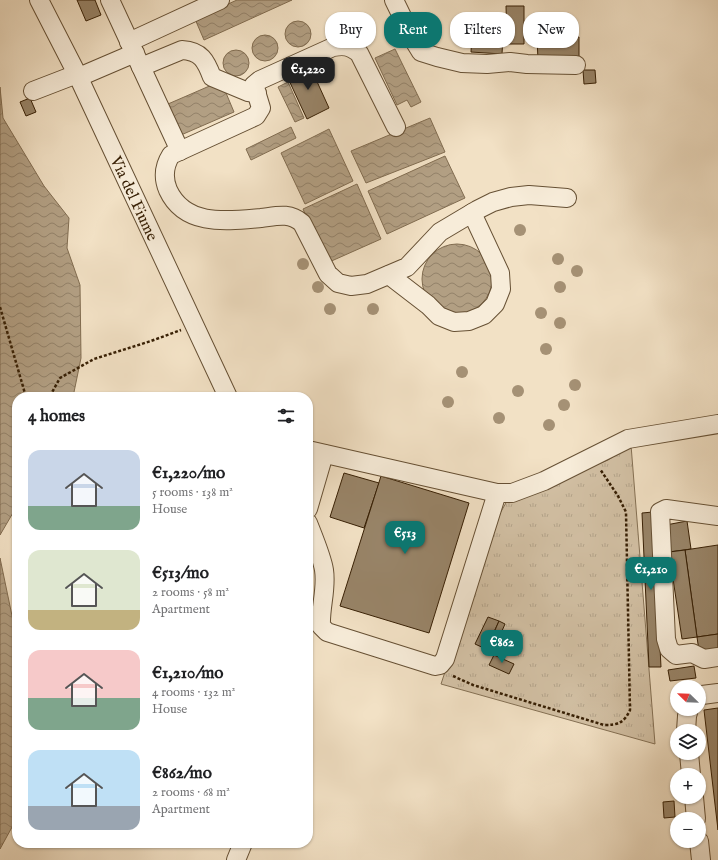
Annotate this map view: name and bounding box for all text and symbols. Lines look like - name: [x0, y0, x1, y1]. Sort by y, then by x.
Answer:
- chip: Buy: [325, 12, 376, 48]
- chip: Rent: [384, 12, 442, 48]
- chip: Filters: [450, 12, 515, 48]
- chip: New: [523, 12, 579, 48]
- pin: €1,220: [275, 57, 341, 91]
- text: €1,220: [291, 61, 325, 78]
- street label: Via del Fiume: [104, 152, 162, 244]
- icon: filters: [275, 405, 297, 427]
- text: 4 homes: [28, 406, 85, 427]
- text: €1,220/mo: [152, 463, 225, 484]
- icon: home: [60, 466, 108, 514]
- text: 5 rooms · 138 m²: [152, 484, 233, 501]
- text: House: [152, 501, 187, 518]
- pin: €513: [381, 521, 429, 555]
- text: €513: [394, 525, 416, 542]
- pin: €1,210: [618, 557, 684, 591]
- text: €1,210: [634, 561, 668, 578]
- text: €513/mo: [152, 563, 209, 584]
- icon: home: [60, 566, 108, 614]
- text: 2 rooms · 58 m²: [152, 584, 229, 601]
- text: Apartment: [152, 601, 210, 618]
- pin: €862: [478, 630, 526, 664]
- text: €862: [490, 634, 514, 651]
- text: €1,210/mo: [152, 663, 223, 684]
- icon: home: [60, 666, 108, 714]
- north arrow: [670, 680, 706, 716]
- map controls: [670, 680, 706, 848]
- text: 4 rooms · 132 m²: [152, 684, 235, 701]
- text: House: [152, 701, 187, 718]
- button: layers: [670, 724, 706, 760]
- text: €862/mo: [152, 763, 212, 784]
- icon: home: [60, 766, 108, 814]
- button: +: [670, 768, 706, 804]
- text: 2 rooms · 68 m²: [152, 784, 230, 801]
- text: Apartment: [152, 801, 210, 818]
- button: −: [670, 812, 706, 848]

